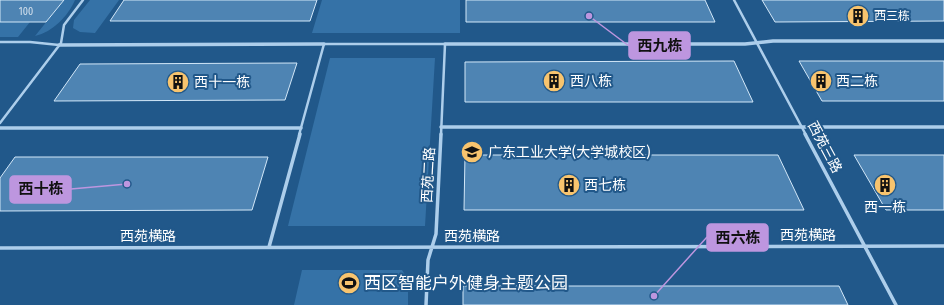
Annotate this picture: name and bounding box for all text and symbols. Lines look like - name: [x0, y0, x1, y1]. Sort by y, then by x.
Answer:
- building icon: 西三栋: [845, 3, 871, 29]
- house number: 100: [19, 6, 33, 18]
- place label: 西三栋: [874, 9, 910, 23]
- callout: 西九栋: [629, 32, 690, 59]
- text: 西九栋: [637, 37, 683, 55]
- building icon: 西八栋: [541, 68, 567, 94]
- building icon: 西二栋: [808, 68, 834, 94]
- building icon: 西十一栋: [165, 69, 191, 95]
- place label: 西八栋: [570, 73, 612, 90]
- place label: 西二栋: [836, 73, 878, 90]
- place label: 西十一栋: [194, 74, 250, 91]
- street label: 西苑三路: [804, 119, 845, 176]
- school or university icon: 广东工业大学(大学城校区): [459, 139, 485, 165]
- place label: 广东工业大学(大学城校区): [488, 144, 650, 161]
- street label: 西苑二路: [419, 147, 438, 203]
- building icon: 西七栋: [556, 172, 582, 198]
- building icon: 西一栋: [872, 172, 898, 198]
- callout: 西十栋: [10, 176, 71, 203]
- place label: 西七栋: [584, 177, 626, 194]
- text: 西十栋: [18, 180, 64, 198]
- place label: 西一栋: [864, 199, 906, 216]
- callout: 西六栋: [707, 224, 768, 251]
- street label: 西苑横路: [780, 227, 836, 244]
- street label: 西苑横路: [120, 228, 176, 245]
- street label: 西苑横路: [444, 228, 500, 245]
- text: 西六栋: [715, 229, 761, 247]
- sports icon: 西区智能户外健身主题公园: [336, 270, 362, 296]
- place label: 西区智能户外健身主题公园: [364, 273, 568, 294]

